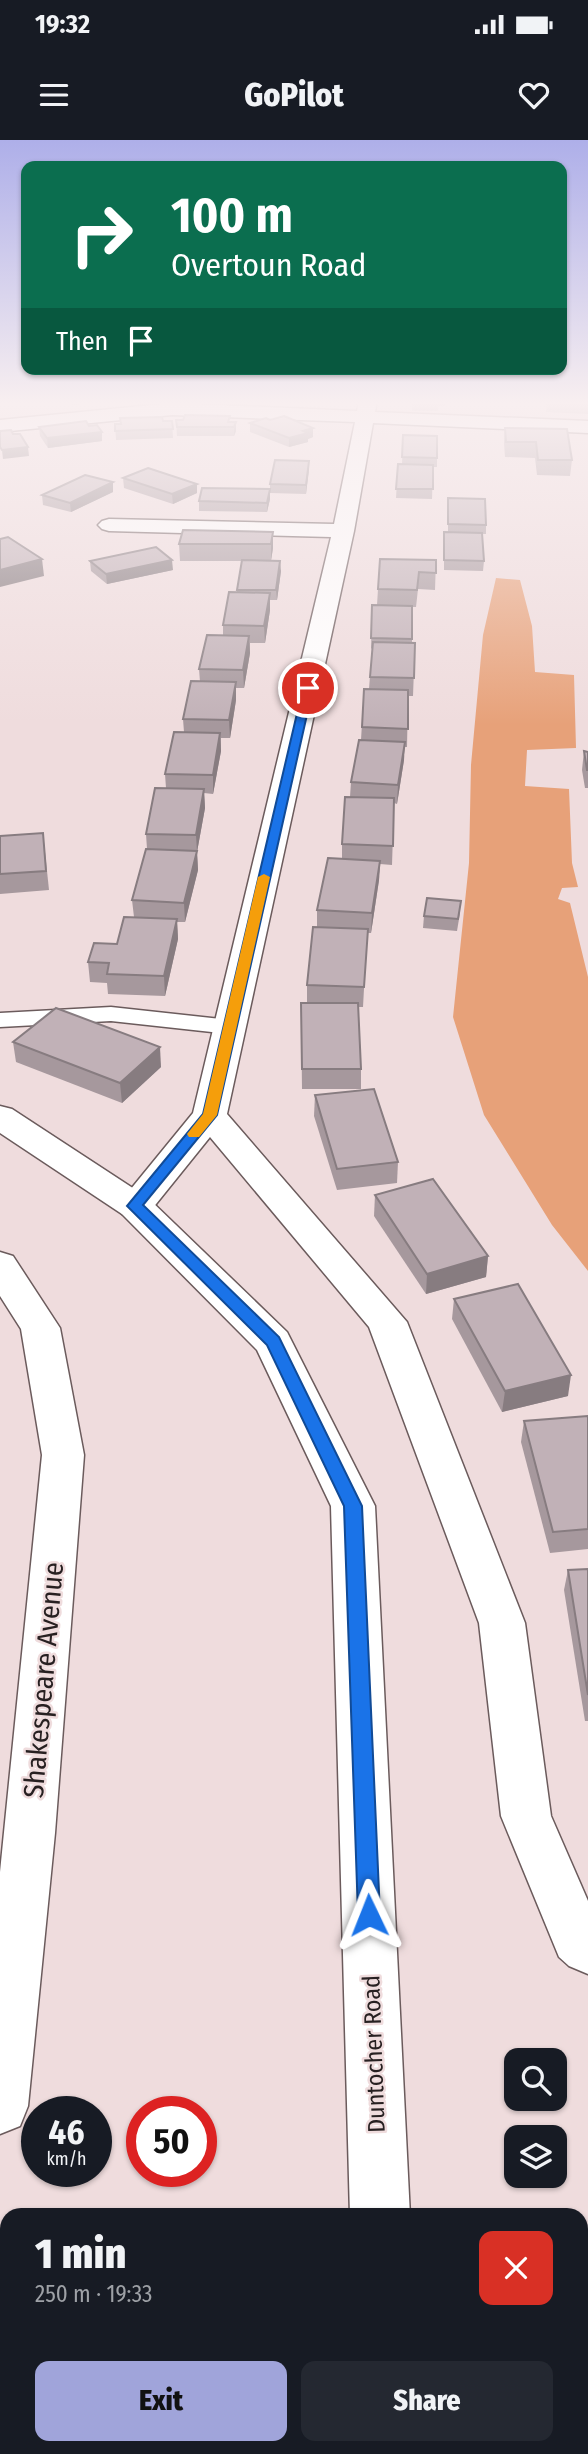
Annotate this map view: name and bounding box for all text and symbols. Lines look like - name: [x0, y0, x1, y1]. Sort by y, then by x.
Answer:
- text: 19:32: [35, 9, 90, 40]
- icon: menu: [35, 76, 73, 114]
- text: GoPilot: [244, 76, 344, 114]
- icon: heart: [515, 76, 553, 114]
- text: 100 m: [171, 186, 293, 245]
- icon: right: [56, 189, 147, 280]
- text: Overtoun Road: [171, 246, 366, 284]
- icon: arrive: [122, 322, 160, 360]
- text: Then: [56, 326, 108, 357]
- pin: [278, 658, 338, 718]
- icon: arrive: [289, 669, 327, 707]
- street label: Shakespeare Avenue: [17, 1561, 70, 1799]
- position arrow: [332, 1878, 406, 1952]
- street label: Duntocher Road: [357, 1975, 391, 2133]
- map controls: [504, 2048, 567, 2188]
- button: search: [504, 2048, 567, 2111]
- speed limit sign: 50: [126, 2096, 217, 2187]
- text: 46: [48, 2111, 85, 2153]
- button: layers: [504, 2125, 567, 2188]
- text: km/h: [46, 2148, 87, 2170]
- text: 1 min: [35, 2229, 126, 2279]
- button: close: [479, 2231, 553, 2305]
- text: 250 m · 19:33: [35, 2280, 152, 2308]
- button: Exit: [35, 2361, 287, 2441]
- button: Share: [301, 2361, 553, 2441]

